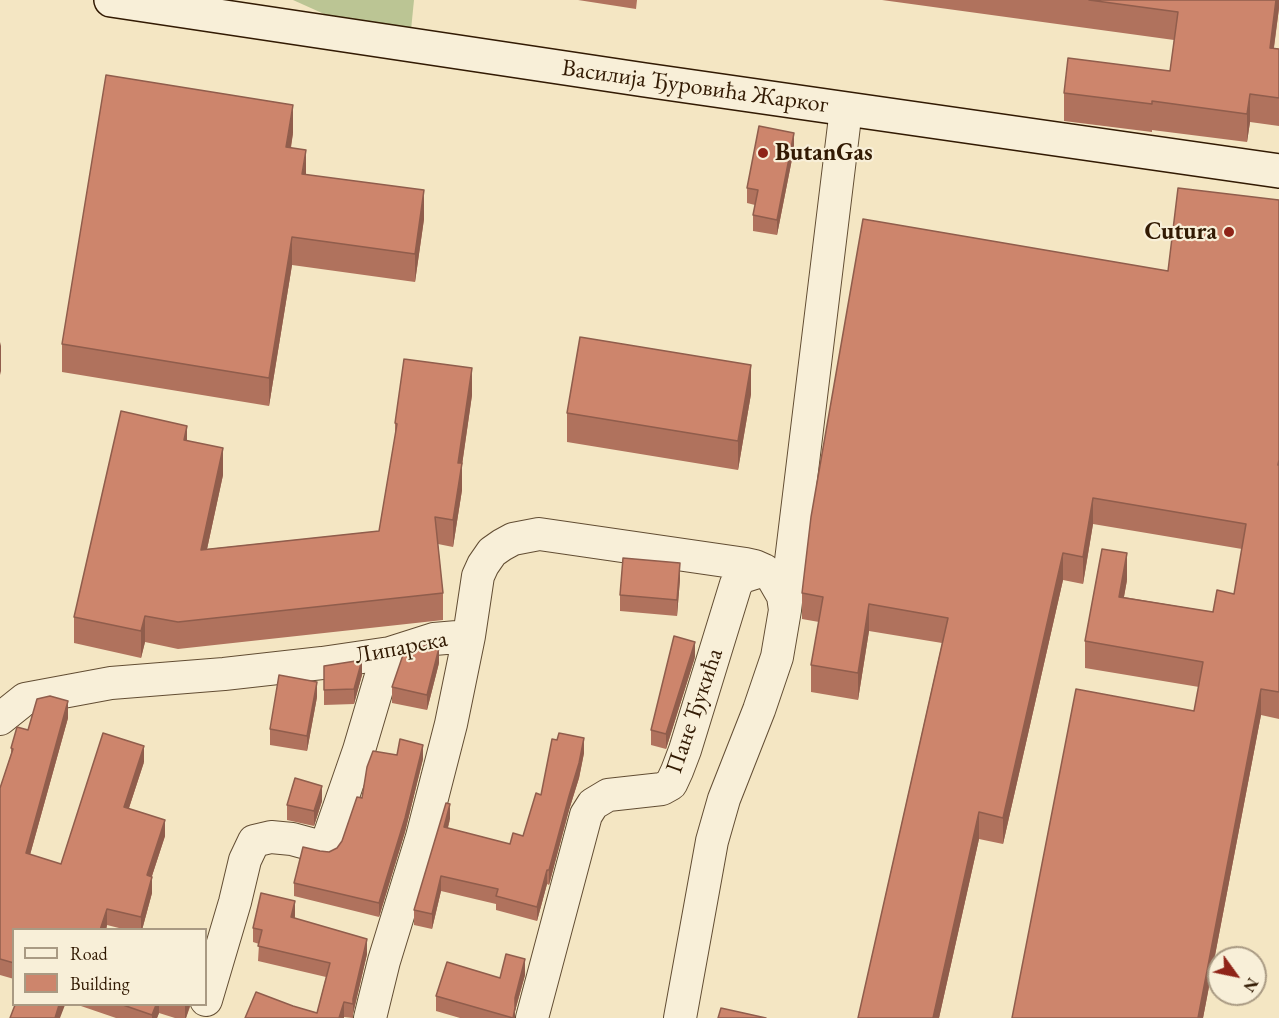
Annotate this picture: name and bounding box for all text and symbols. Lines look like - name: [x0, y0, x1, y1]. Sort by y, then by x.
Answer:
- street label: Василија Ђуровића Жарког: [560, 54, 830, 120]
- place label: ButanGas: [775, 139, 873, 167]
- marker: ButanGas: [756, 146, 770, 160]
- place label: Cutura: [1144, 218, 1217, 246]
- marker: Cutura: [1222, 225, 1236, 239]
- street label: Липарска: [352, 625, 450, 671]
- street label: Пане Ђукића: [660, 645, 730, 777]
- legend: [12, 928, 207, 1006]
- text: Road: [70, 942, 108, 965]
- north arrow: [1207, 946, 1267, 1006]
- text: Building: [70, 972, 130, 995]
- text: N: [1239, 974, 1263, 996]

